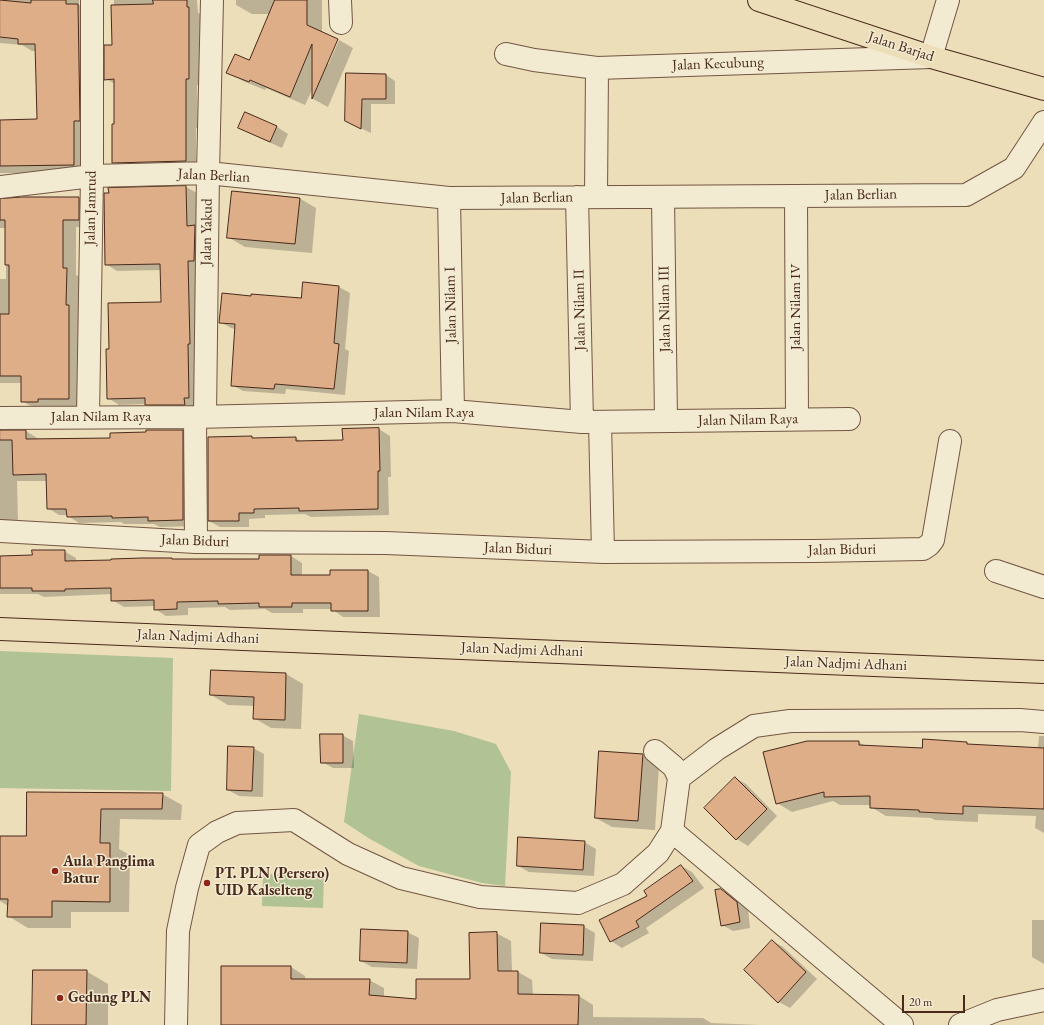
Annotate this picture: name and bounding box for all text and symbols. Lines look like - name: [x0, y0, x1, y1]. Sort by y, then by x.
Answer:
- street label: Jalan Barjad: [866, 28, 936, 66]
- street label: Jalan Kecubung: [672, 53, 764, 75]
- street label: Jalan Berlian: [177, 165, 251, 187]
- street label: Jalan Jamrud: [81, 170, 101, 246]
- street label: Jalan Berlian: [825, 185, 897, 205]
- street label: Jalan Berlian: [501, 188, 573, 208]
- street label: Jalan Yakud: [197, 198, 217, 266]
- street label: Jalan Nilam IV: [787, 264, 805, 350]
- street label: Jalan Nilam III: [655, 265, 675, 353]
- street label: Jalan Nilam I: [441, 267, 461, 343]
- street label: Jalan Nilam II: [570, 269, 590, 351]
- street label: Jalan Nilam Raya: [374, 404, 474, 422]
- street label: Jalan Nilam Raya: [51, 408, 151, 426]
- street label: Jalan Nilam Raya: [698, 410, 798, 430]
- street label: Jalan Biduri: [161, 531, 229, 551]
- street label: Jalan Biduri: [484, 539, 552, 559]
- street label: Jalan Biduri: [808, 540, 876, 560]
- street label: Jalan Nadjmi Adhani: [137, 626, 259, 648]
- street label: Jalan Nadjmi Adhani: [461, 639, 583, 661]
- street label: Jalan Nadjmi Adhani: [785, 653, 907, 675]
- place label: Aula Panglima Batur: [63, 853, 155, 888]
- place label: PT. PLN (Persero) UID Kalselteng: [215, 865, 329, 900]
- marker: Aula Panglima Batur: [50, 866, 60, 876]
- marker: PT. PLN (Persero) UID Kalselteng: [202, 878, 212, 888]
- scale bar: [904, 987, 967, 1013]
- place label: Gedung PLN: [68, 989, 151, 1007]
- marker: Gedung PLN: [55, 993, 65, 1003]
- text: 20 m: [909, 994, 932, 1010]

